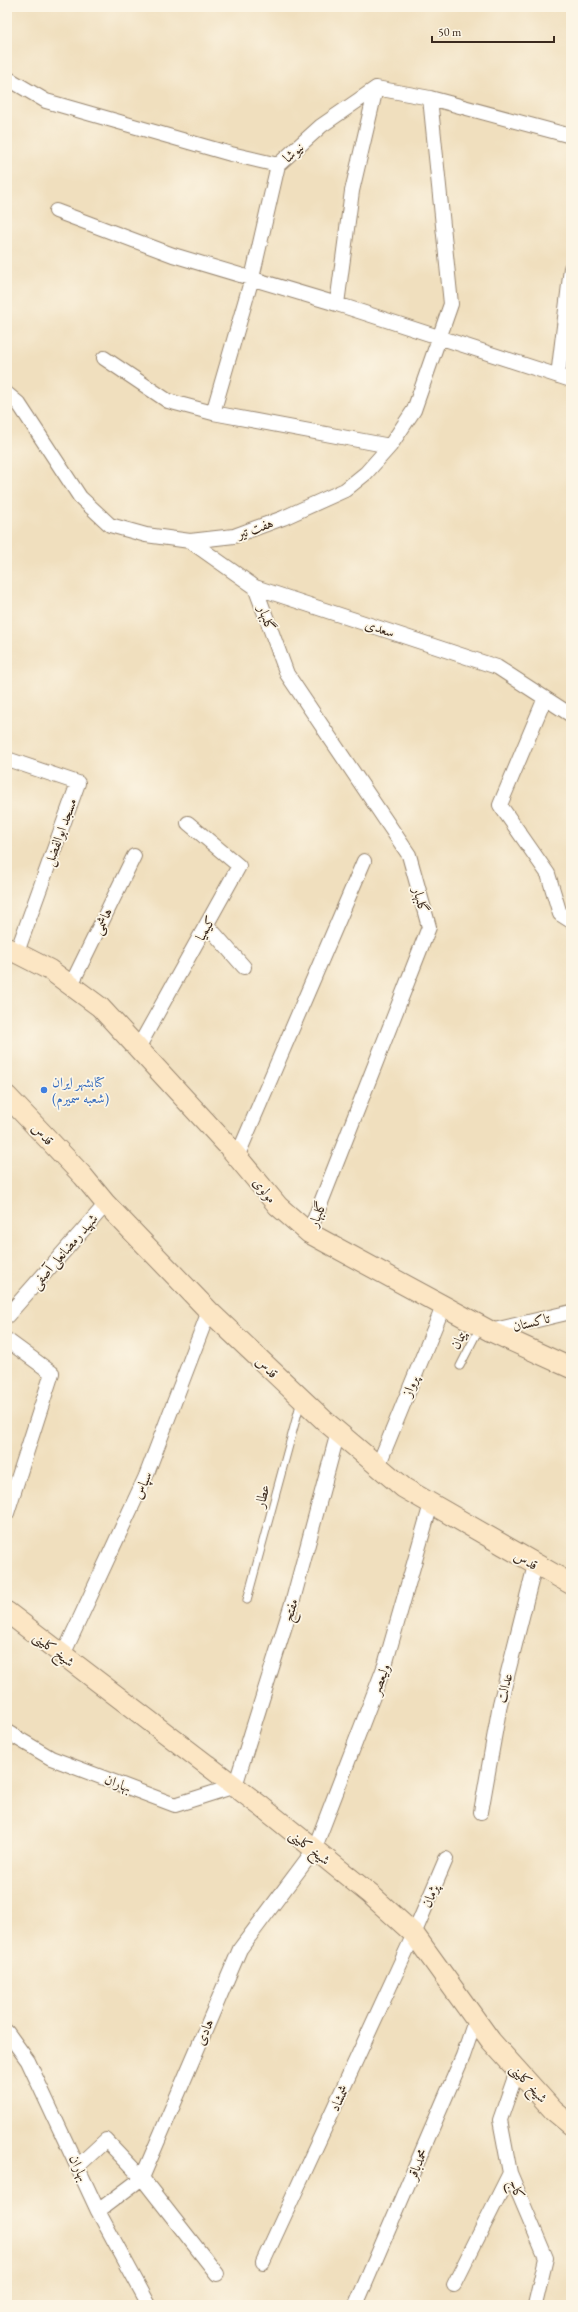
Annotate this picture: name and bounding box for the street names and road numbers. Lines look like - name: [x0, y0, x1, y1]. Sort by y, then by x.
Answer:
- street label: نیوشا: [279, 138, 307, 166]
- street label: هفت تیر: [233, 513, 275, 543]
- street label: گلبهار: [252, 601, 280, 634]
- street label: سعدی: [363, 615, 397, 641]
- street label: مسجد ابوالفضل: [39, 796, 82, 869]
- street label: گلبهار: [407, 883, 433, 915]
- street label: هاشمی: [88, 905, 117, 938]
- street label: کیمیا: [191, 912, 219, 944]
- street label: قدس: [28, 1119, 58, 1149]
- street label: مولوی: [249, 1173, 281, 1207]
- street label: گلبهار: [303, 1199, 331, 1232]
- street label: شهید رمضانعلی آصفی: [26, 1210, 103, 1294]
- street label: تاکستان: [511, 1309, 552, 1335]
- street label: پیمان: [446, 1327, 471, 1352]
- street label: قدس: [252, 1352, 282, 1382]
- street label: پرواز: [397, 1371, 423, 1401]
- street label: سپاس: [128, 1468, 157, 1502]
- street label: عطار: [250, 1482, 274, 1511]
- street label: قدس: [511, 1546, 541, 1574]
- street label: مفتح: [278, 1596, 306, 1625]
- street label: شیخ کلینی: [27, 1627, 78, 1674]
- street label: ولیعصر: [365, 1661, 395, 1699]
- street label: عدالت: [492, 1671, 516, 1705]
- street label: بهاران: [102, 1770, 134, 1797]
- street label: شیخ کلینی: [283, 1825, 334, 1872]
- street label: پژمان: [417, 1880, 443, 1910]
- street label: هادی: [191, 2016, 217, 2048]
- street label: شیخ کلینی: [503, 2059, 552, 2109]
- street label: شمشاد: [325, 2082, 353, 2114]
- street label: محمدباقر: [402, 2146, 431, 2184]
- street label: بهاران: [64, 2152, 93, 2185]
- street label: کاج: [501, 2176, 529, 2203]

